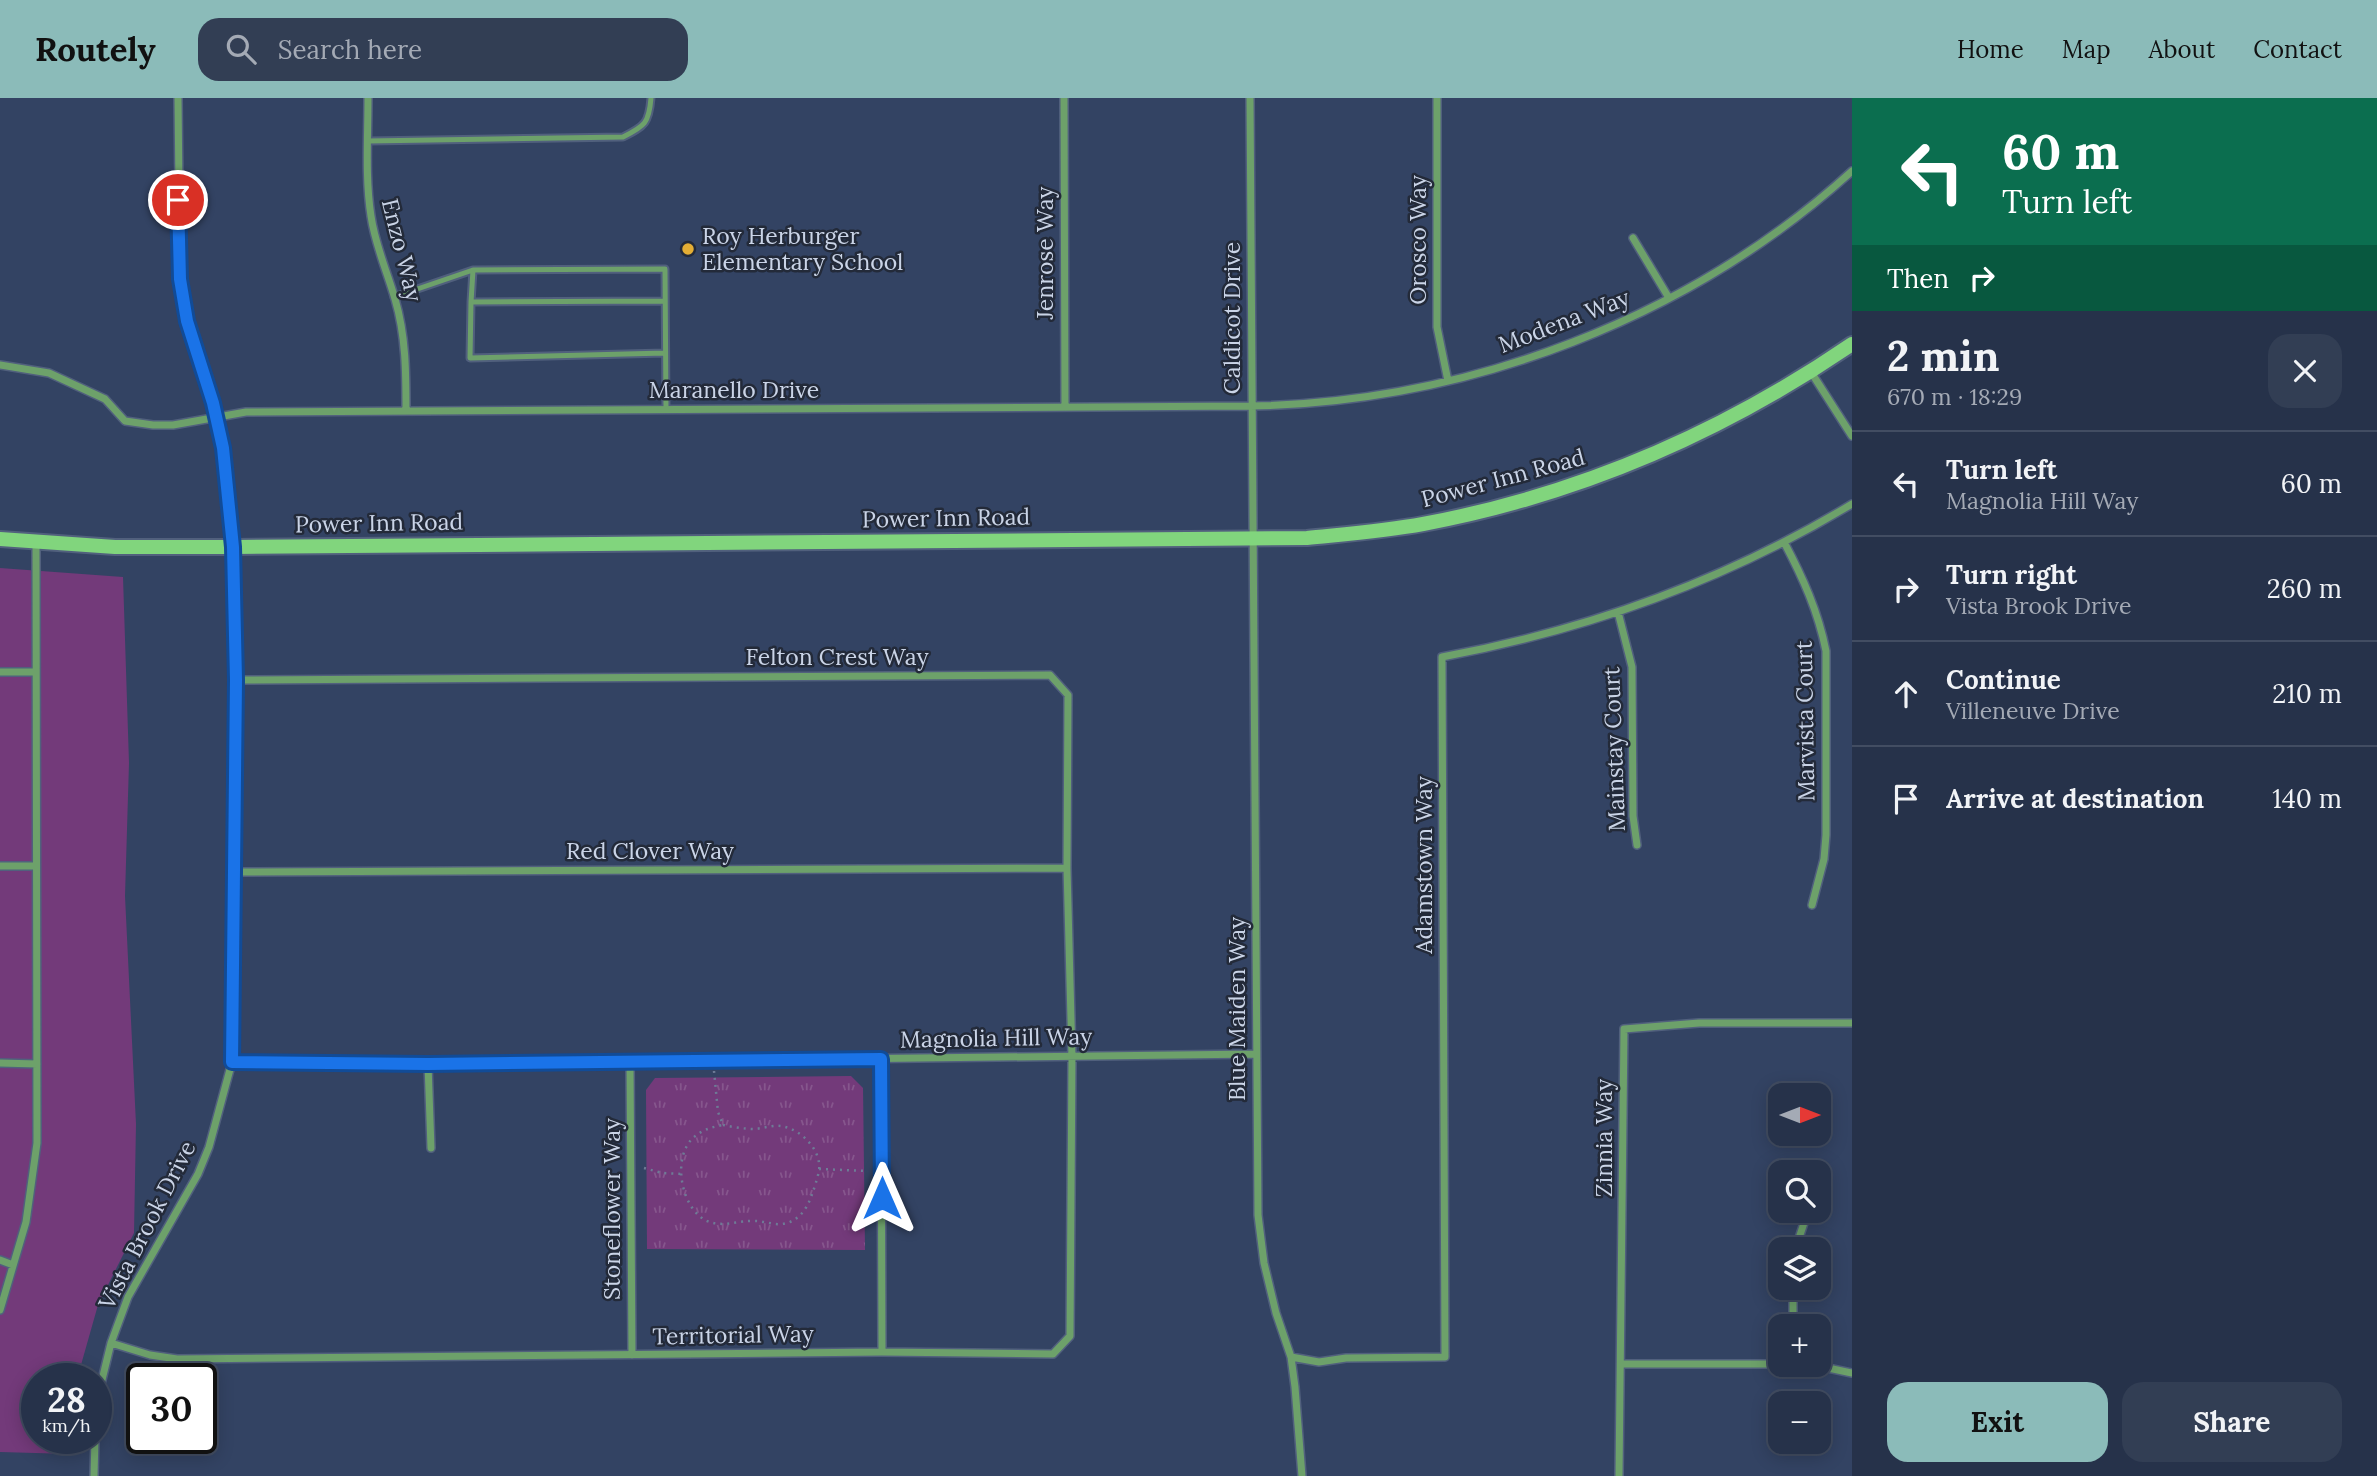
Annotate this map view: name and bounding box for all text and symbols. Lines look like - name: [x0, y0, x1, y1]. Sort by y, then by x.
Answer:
- search box: [198, 18, 688, 81]
- text: Routely: [35, 28, 156, 70]
- icon: search: [222, 30, 260, 68]
- text: Search here: [278, 33, 422, 66]
- text: Home: [1957, 34, 2024, 65]
- text: Map: [2062, 34, 2111, 65]
- text: About: [2149, 34, 2215, 65]
- text: Contact: [2253, 34, 2342, 65]
- text: 60 m: [2002, 120, 2119, 182]
- icon: left: [1887, 126, 1978, 217]
- pin: [148, 170, 208, 230]
- street label: Orosco Way: [1403, 174, 1432, 305]
- icon: arrive: [159, 181, 197, 219]
- text: Turn left: [2002, 181, 2132, 222]
- street label: Jenrose Way: [1030, 186, 1059, 320]
- street label: Enzo Way: [376, 195, 429, 305]
- place label: Roy Herburger Elementary School: [702, 221, 903, 276]
- marker: Roy Herburger Elementary School: [680, 241, 696, 257]
- street label: Caldicot Drive: [1217, 242, 1246, 394]
- icon: right: [1963, 259, 2001, 297]
- text: Then: [1887, 262, 1949, 295]
- street label: Modena Way: [1494, 282, 1634, 359]
- text: 2 min: [1887, 329, 2000, 383]
- button: close: [2268, 334, 2342, 408]
- street label: Maranello Drive: [649, 375, 819, 404]
- text: 670 m · 18:29: [1887, 382, 2022, 411]
- street label: Power Inn Road: [1418, 442, 1588, 513]
- text: Turn left: [1946, 453, 2057, 486]
- icon: left: [1887, 465, 1925, 503]
- text: 60 m: [2281, 467, 2342, 500]
- text: Magnolia Hill Way: [1946, 486, 2138, 515]
- street label: Power Inn Road: [862, 502, 1031, 533]
- street label: Power Inn Road: [295, 507, 464, 538]
- text: Turn right: [1946, 558, 2077, 591]
- icon: right: [1887, 570, 1925, 608]
- text: 260 m: [2267, 572, 2342, 605]
- text: Vista Brook Drive: [1946, 591, 2131, 620]
- street label: Marvista Court: [1789, 640, 1820, 802]
- street label: Felton Crest Way: [745, 642, 929, 671]
- text: Continue: [1946, 663, 2061, 696]
- street label: Mainstay Court: [1596, 666, 1631, 832]
- icon: ahead: [1887, 675, 1925, 713]
- text: 210 m: [2272, 677, 2342, 710]
- text: Villeneuve Drive: [1946, 696, 2120, 725]
- street label: Adamstown Way: [1409, 775, 1438, 955]
- icon: arrive: [1887, 780, 1925, 818]
- text: Arrive at destination: [1946, 782, 2204, 815]
- text: 140 m: [2272, 782, 2342, 815]
- street label: Red Clover Way: [566, 836, 735, 865]
- street label: Blue Maiden Way: [1222, 916, 1251, 1101]
- street label: Magnolia Hill Way: [900, 1021, 1093, 1054]
- street label: Zinnia Way: [1589, 1078, 1618, 1197]
- north arrow: [1768, 1083, 1830, 1146]
- map controls: [1768, 1083, 1831, 1454]
- street label: Stoneflower Way: [597, 1117, 626, 1300]
- street label: Vista Brook Drive: [91, 1136, 202, 1315]
- button: search: [1768, 1160, 1831, 1223]
- position arrow: [845, 1161, 919, 1235]
- button: layers: [1768, 1237, 1831, 1300]
- button: +: [1768, 1314, 1831, 1377]
- street label: Territorial Way: [652, 1319, 815, 1350]
- speed limit sign: 30: [126, 1363, 217, 1454]
- text: 28: [47, 1377, 86, 1422]
- button: Exit: [1887, 1382, 2108, 1462]
- button: Share: [2122, 1382, 2342, 1462]
- button: −: [1768, 1391, 1831, 1454]
- text: km/h: [42, 1414, 91, 1437]

